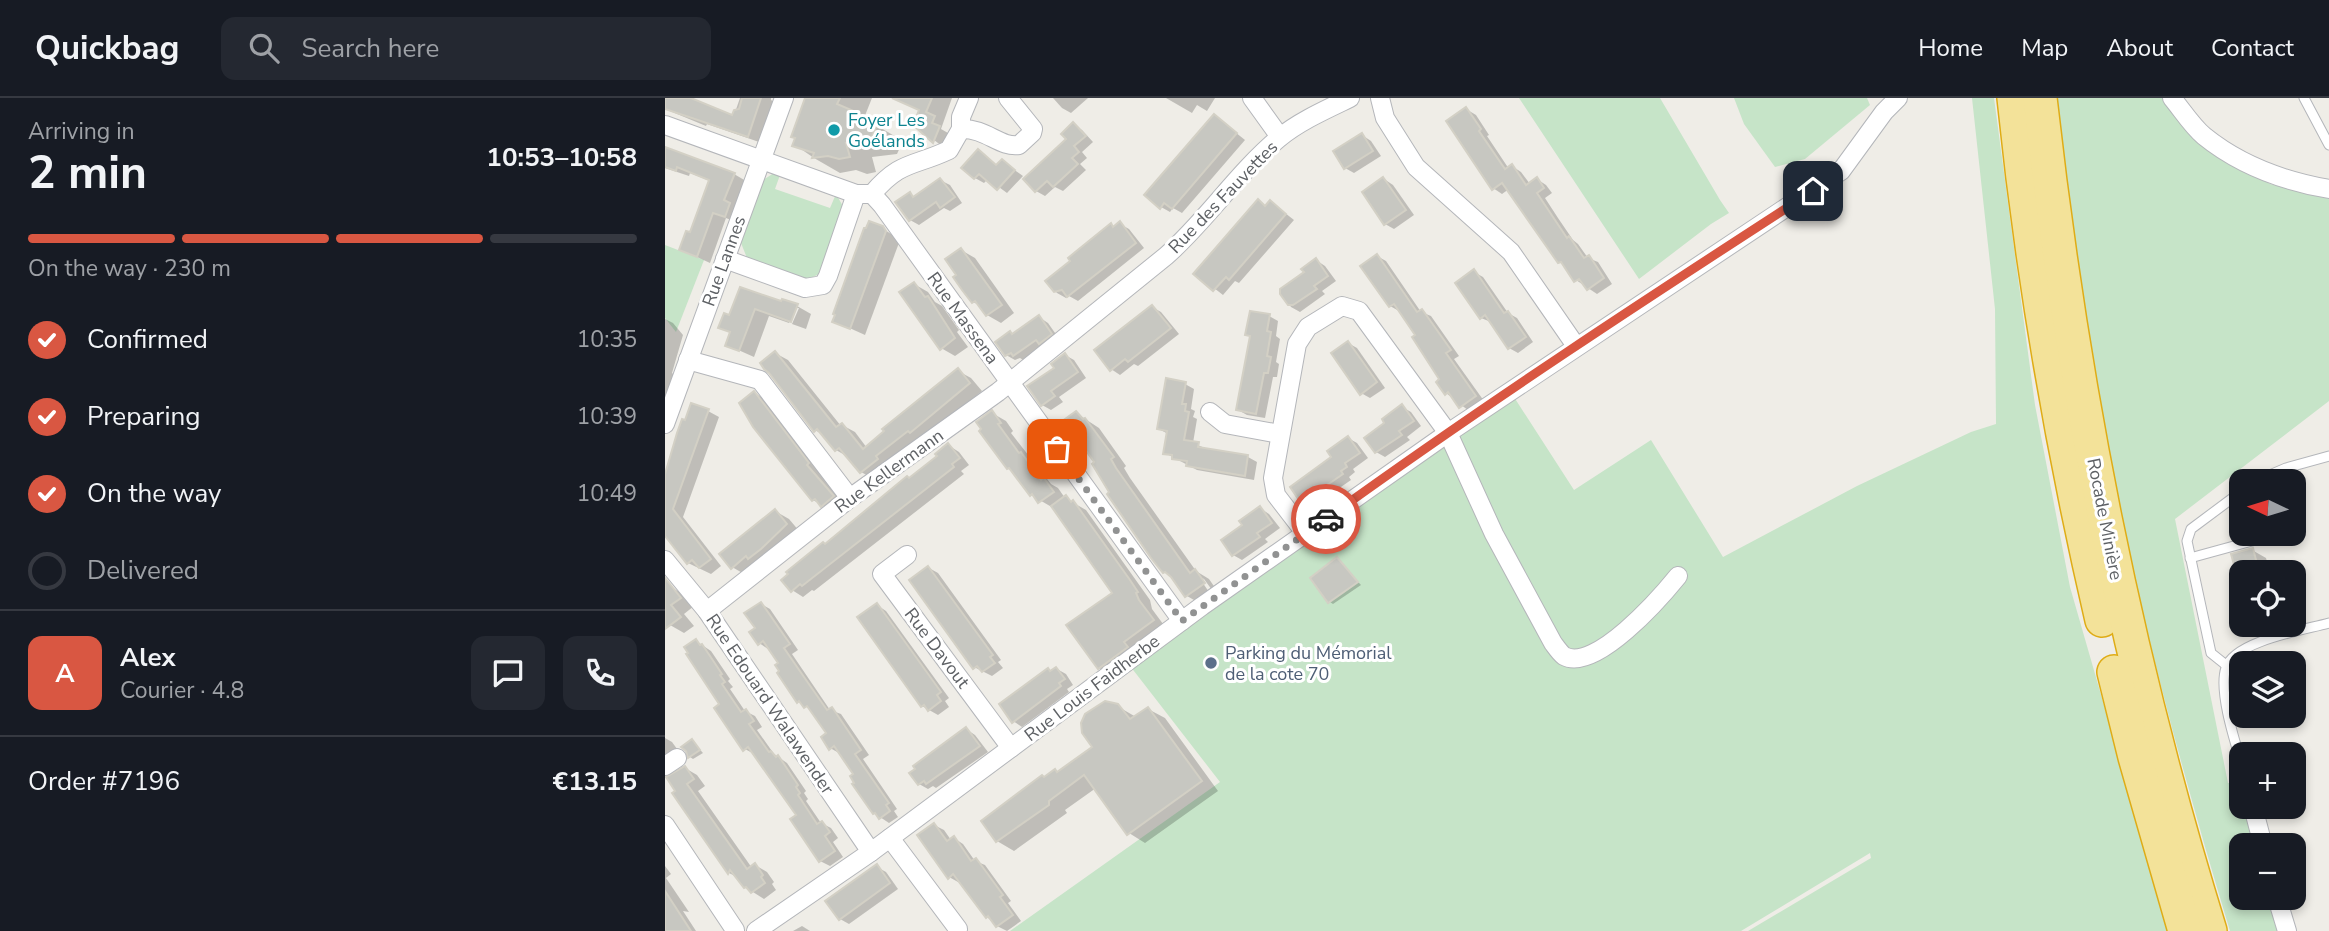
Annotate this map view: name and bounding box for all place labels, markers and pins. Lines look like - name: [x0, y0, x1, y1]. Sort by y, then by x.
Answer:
- place label: Foyer Les Goélands: [848, 108, 925, 153]
- marker: Foyer Les Goélands: [826, 122, 842, 138]
- pin: [1783, 161, 1843, 221]
- pin: [1027, 419, 1087, 479]
- place label: Parking du Mémorial de la cote 70: [1225, 641, 1392, 686]
- marker: Parking du Mémorial de la cote 70: [1203, 655, 1219, 671]

